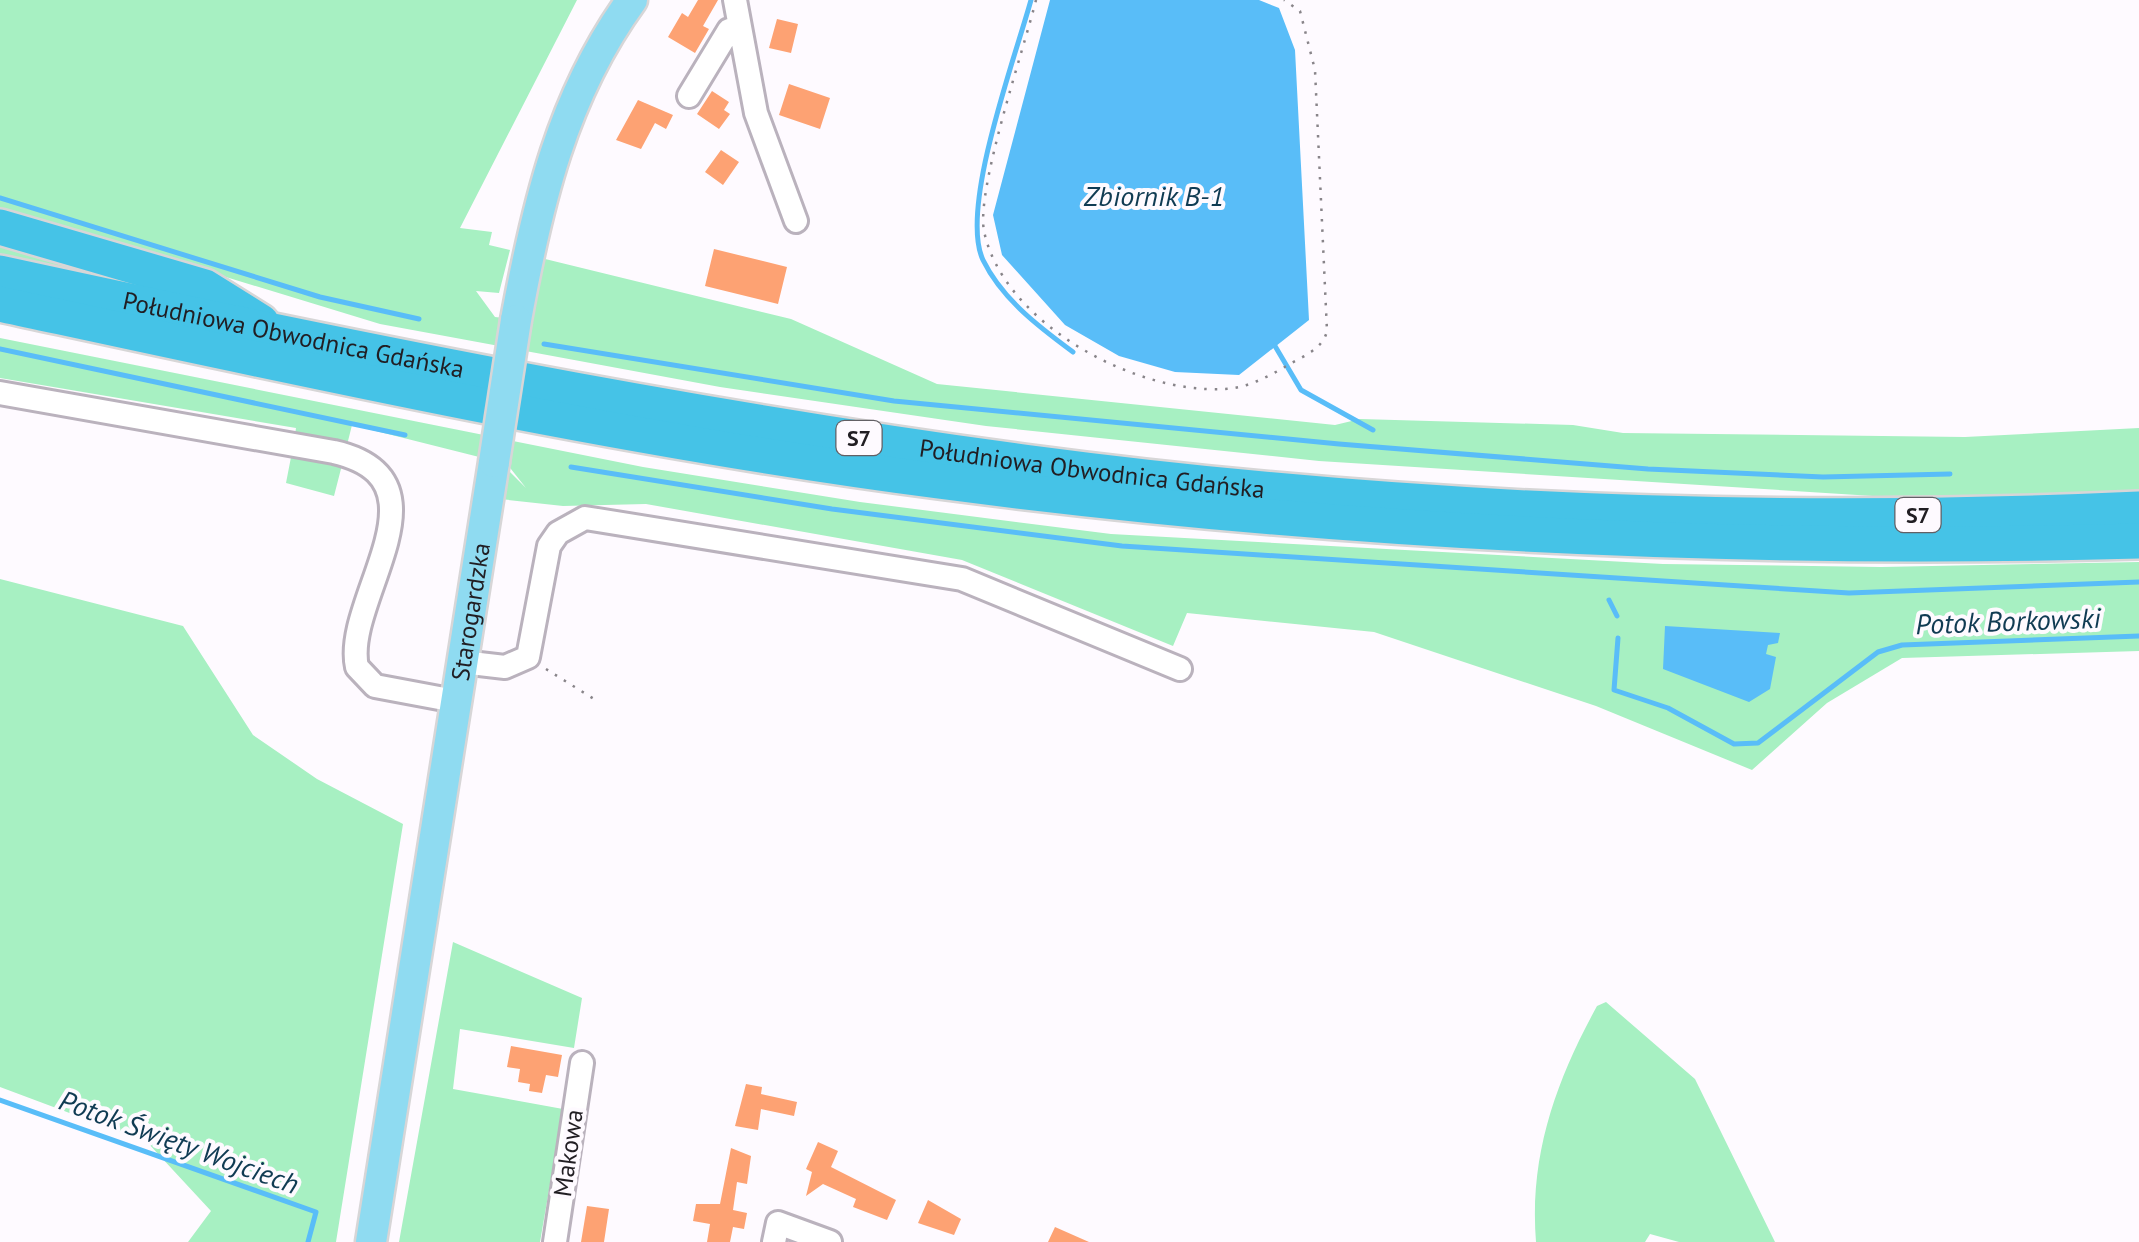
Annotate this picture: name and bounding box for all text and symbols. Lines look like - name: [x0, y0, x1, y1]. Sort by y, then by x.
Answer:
- water label: Zbiornik B-1: [1083, 177, 1224, 214]
- street label: Południowa Obwodnica Gdańska: [120, 284, 467, 385]
- road number: S7: [836, 421, 882, 455]
- street label: Południowa Obwodnica Gdańska: [917, 432, 1266, 505]
- road number: S7: [1896, 498, 1940, 532]
- street label: Starogardzka: [444, 540, 497, 683]
- water label: Potok Borkowski: [1915, 599, 2102, 642]
- water label: Potok Święty Wojciech: [54, 1081, 304, 1202]
- street label: Makowa: [546, 1107, 590, 1199]

